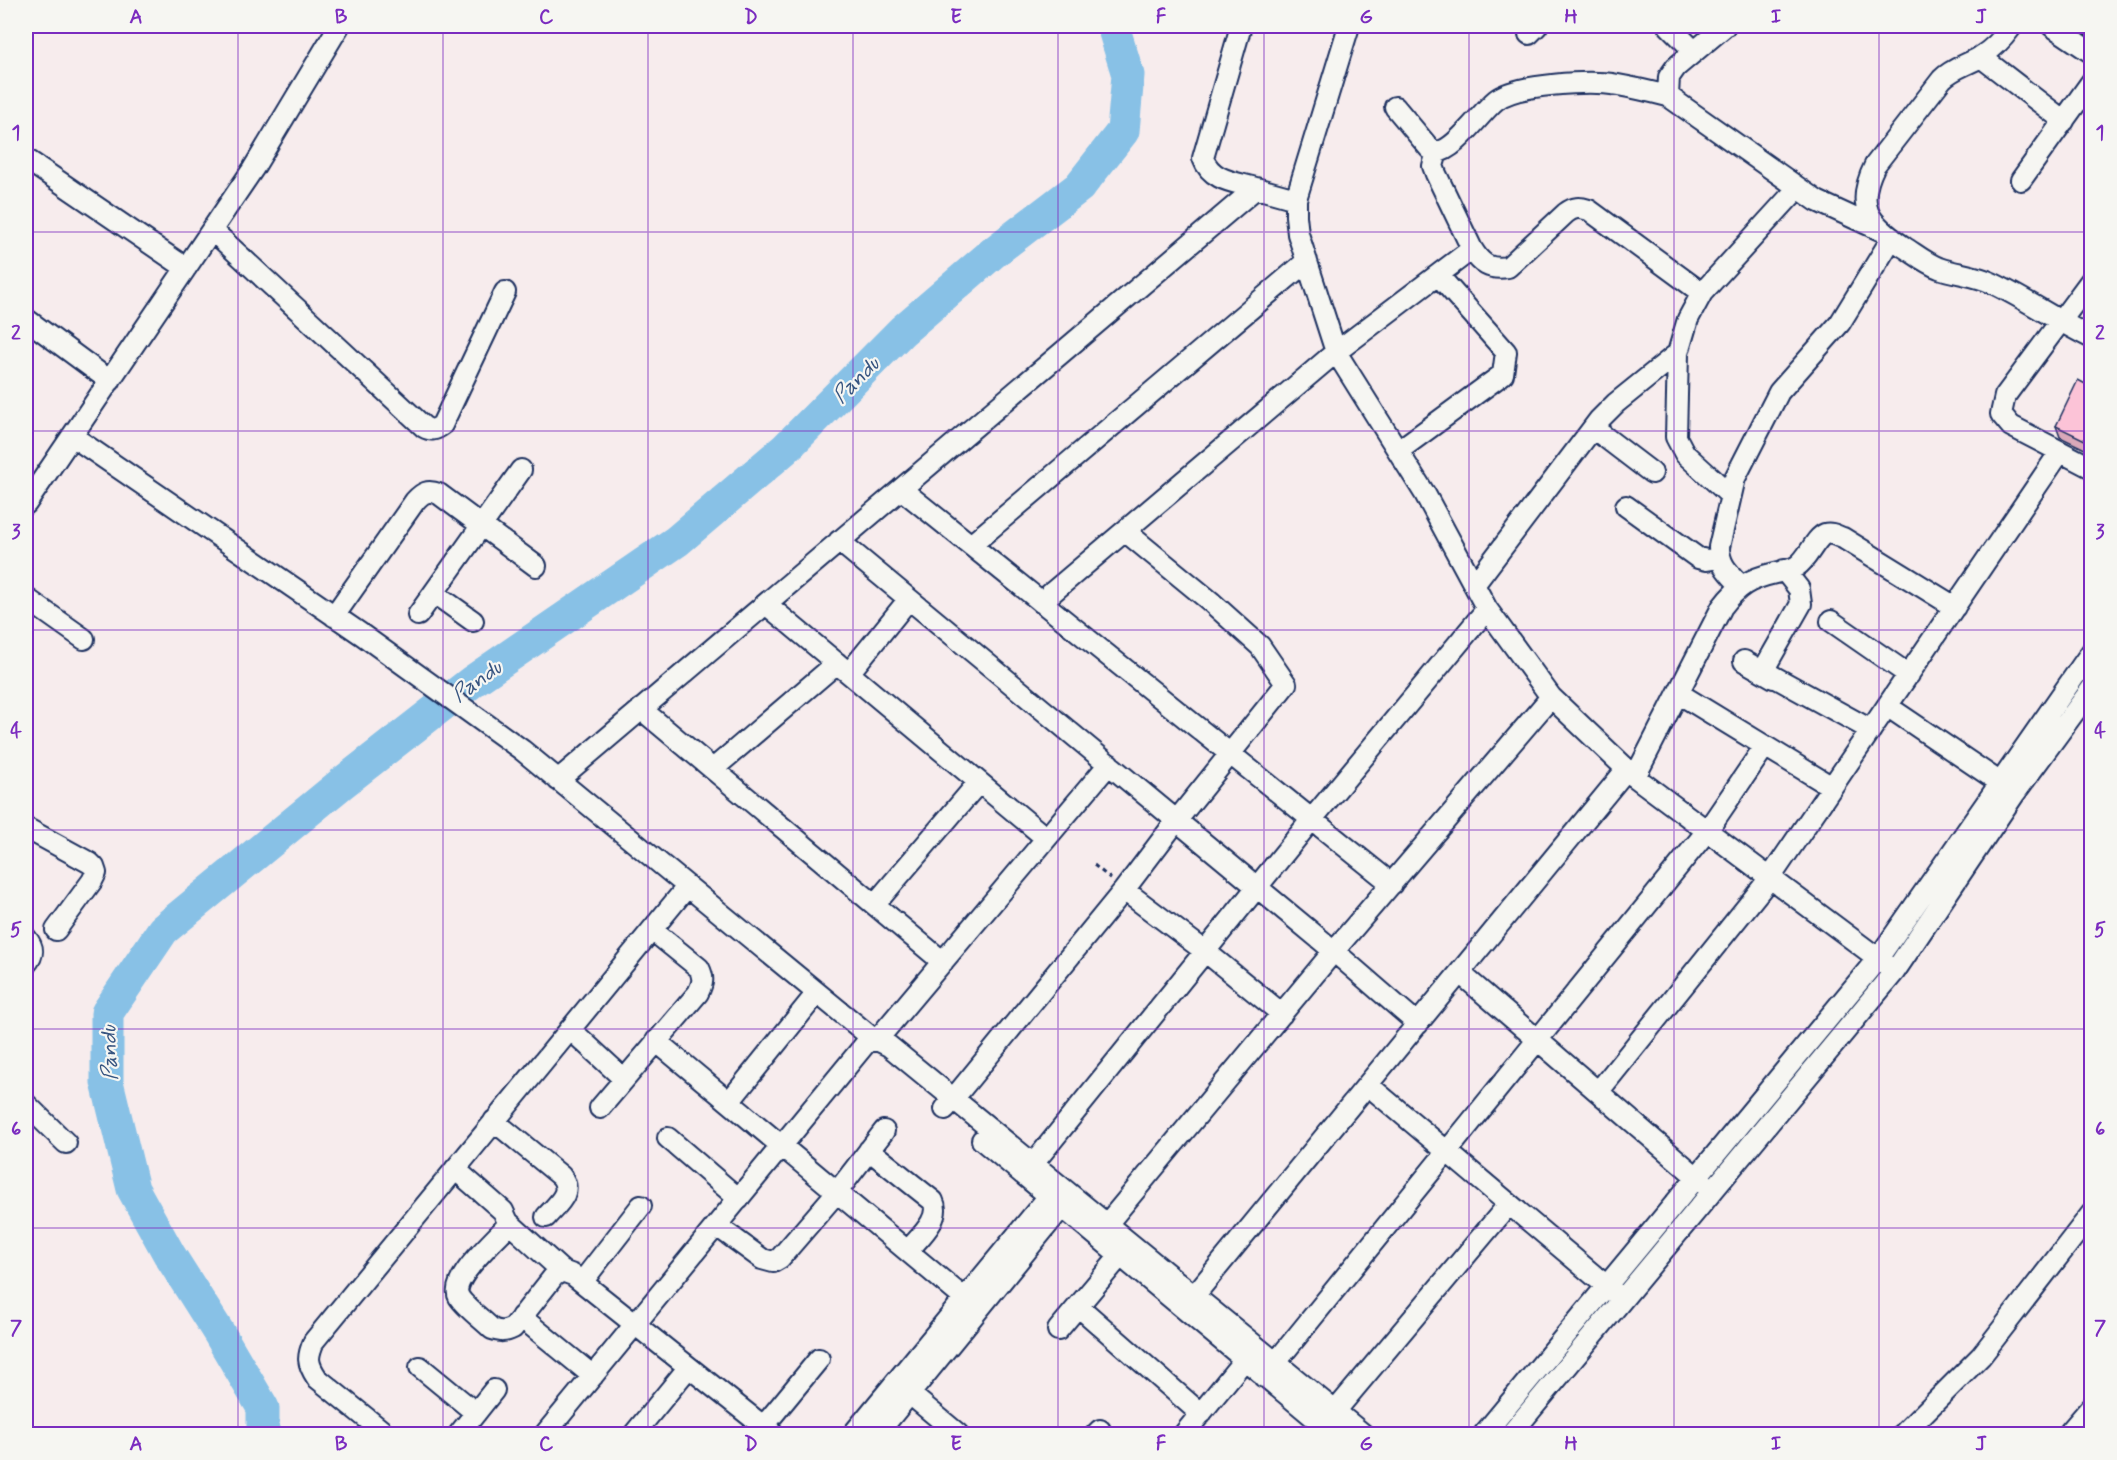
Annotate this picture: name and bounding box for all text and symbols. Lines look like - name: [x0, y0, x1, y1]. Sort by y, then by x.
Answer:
- text: A: [129, 4, 143, 31]
- text: B: [335, 4, 348, 31]
- text: C: [539, 4, 554, 31]
- text: D: [744, 4, 758, 31]
- text: E: [950, 4, 962, 31]
- text: F: [1156, 4, 1167, 31]
- text: G: [1359, 4, 1373, 31]
- text: H: [1564, 4, 1578, 31]
- text: I: [1771, 4, 1781, 31]
- text: J: [1975, 4, 1987, 31]
- text: 1: [12, 120, 20, 147]
- text: 1: [2096, 120, 2104, 147]
- text: 2: [11, 320, 21, 347]
- text: 2: [2095, 320, 2105, 347]
- water label: Pandu: [827, 350, 887, 410]
- text: 3: [11, 519, 21, 546]
- text: 3: [2095, 519, 2105, 546]
- water label: Pandu: [447, 653, 509, 709]
- text: 4: [10, 718, 22, 745]
- text: 4: [2094, 718, 2106, 745]
- text: 5: [10, 917, 22, 944]
- text: 5: [2094, 917, 2106, 944]
- water label: Pandu: [95, 1023, 125, 1081]
- text: 6: [11, 1116, 21, 1143]
- text: 6: [2095, 1116, 2105, 1143]
- text: 7: [10, 1315, 22, 1342]
- text: 7: [2094, 1315, 2106, 1342]
- text: A: [129, 1431, 143, 1458]
- text: B: [335, 1431, 348, 1458]
- text: C: [539, 1431, 554, 1458]
- text: D: [744, 1431, 758, 1458]
- text: E: [950, 1431, 962, 1458]
- text: F: [1156, 1431, 1167, 1458]
- text: G: [1359, 1431, 1373, 1458]
- text: H: [1564, 1431, 1578, 1458]
- text: I: [1771, 1431, 1781, 1458]
- text: J: [1975, 1431, 1987, 1458]

